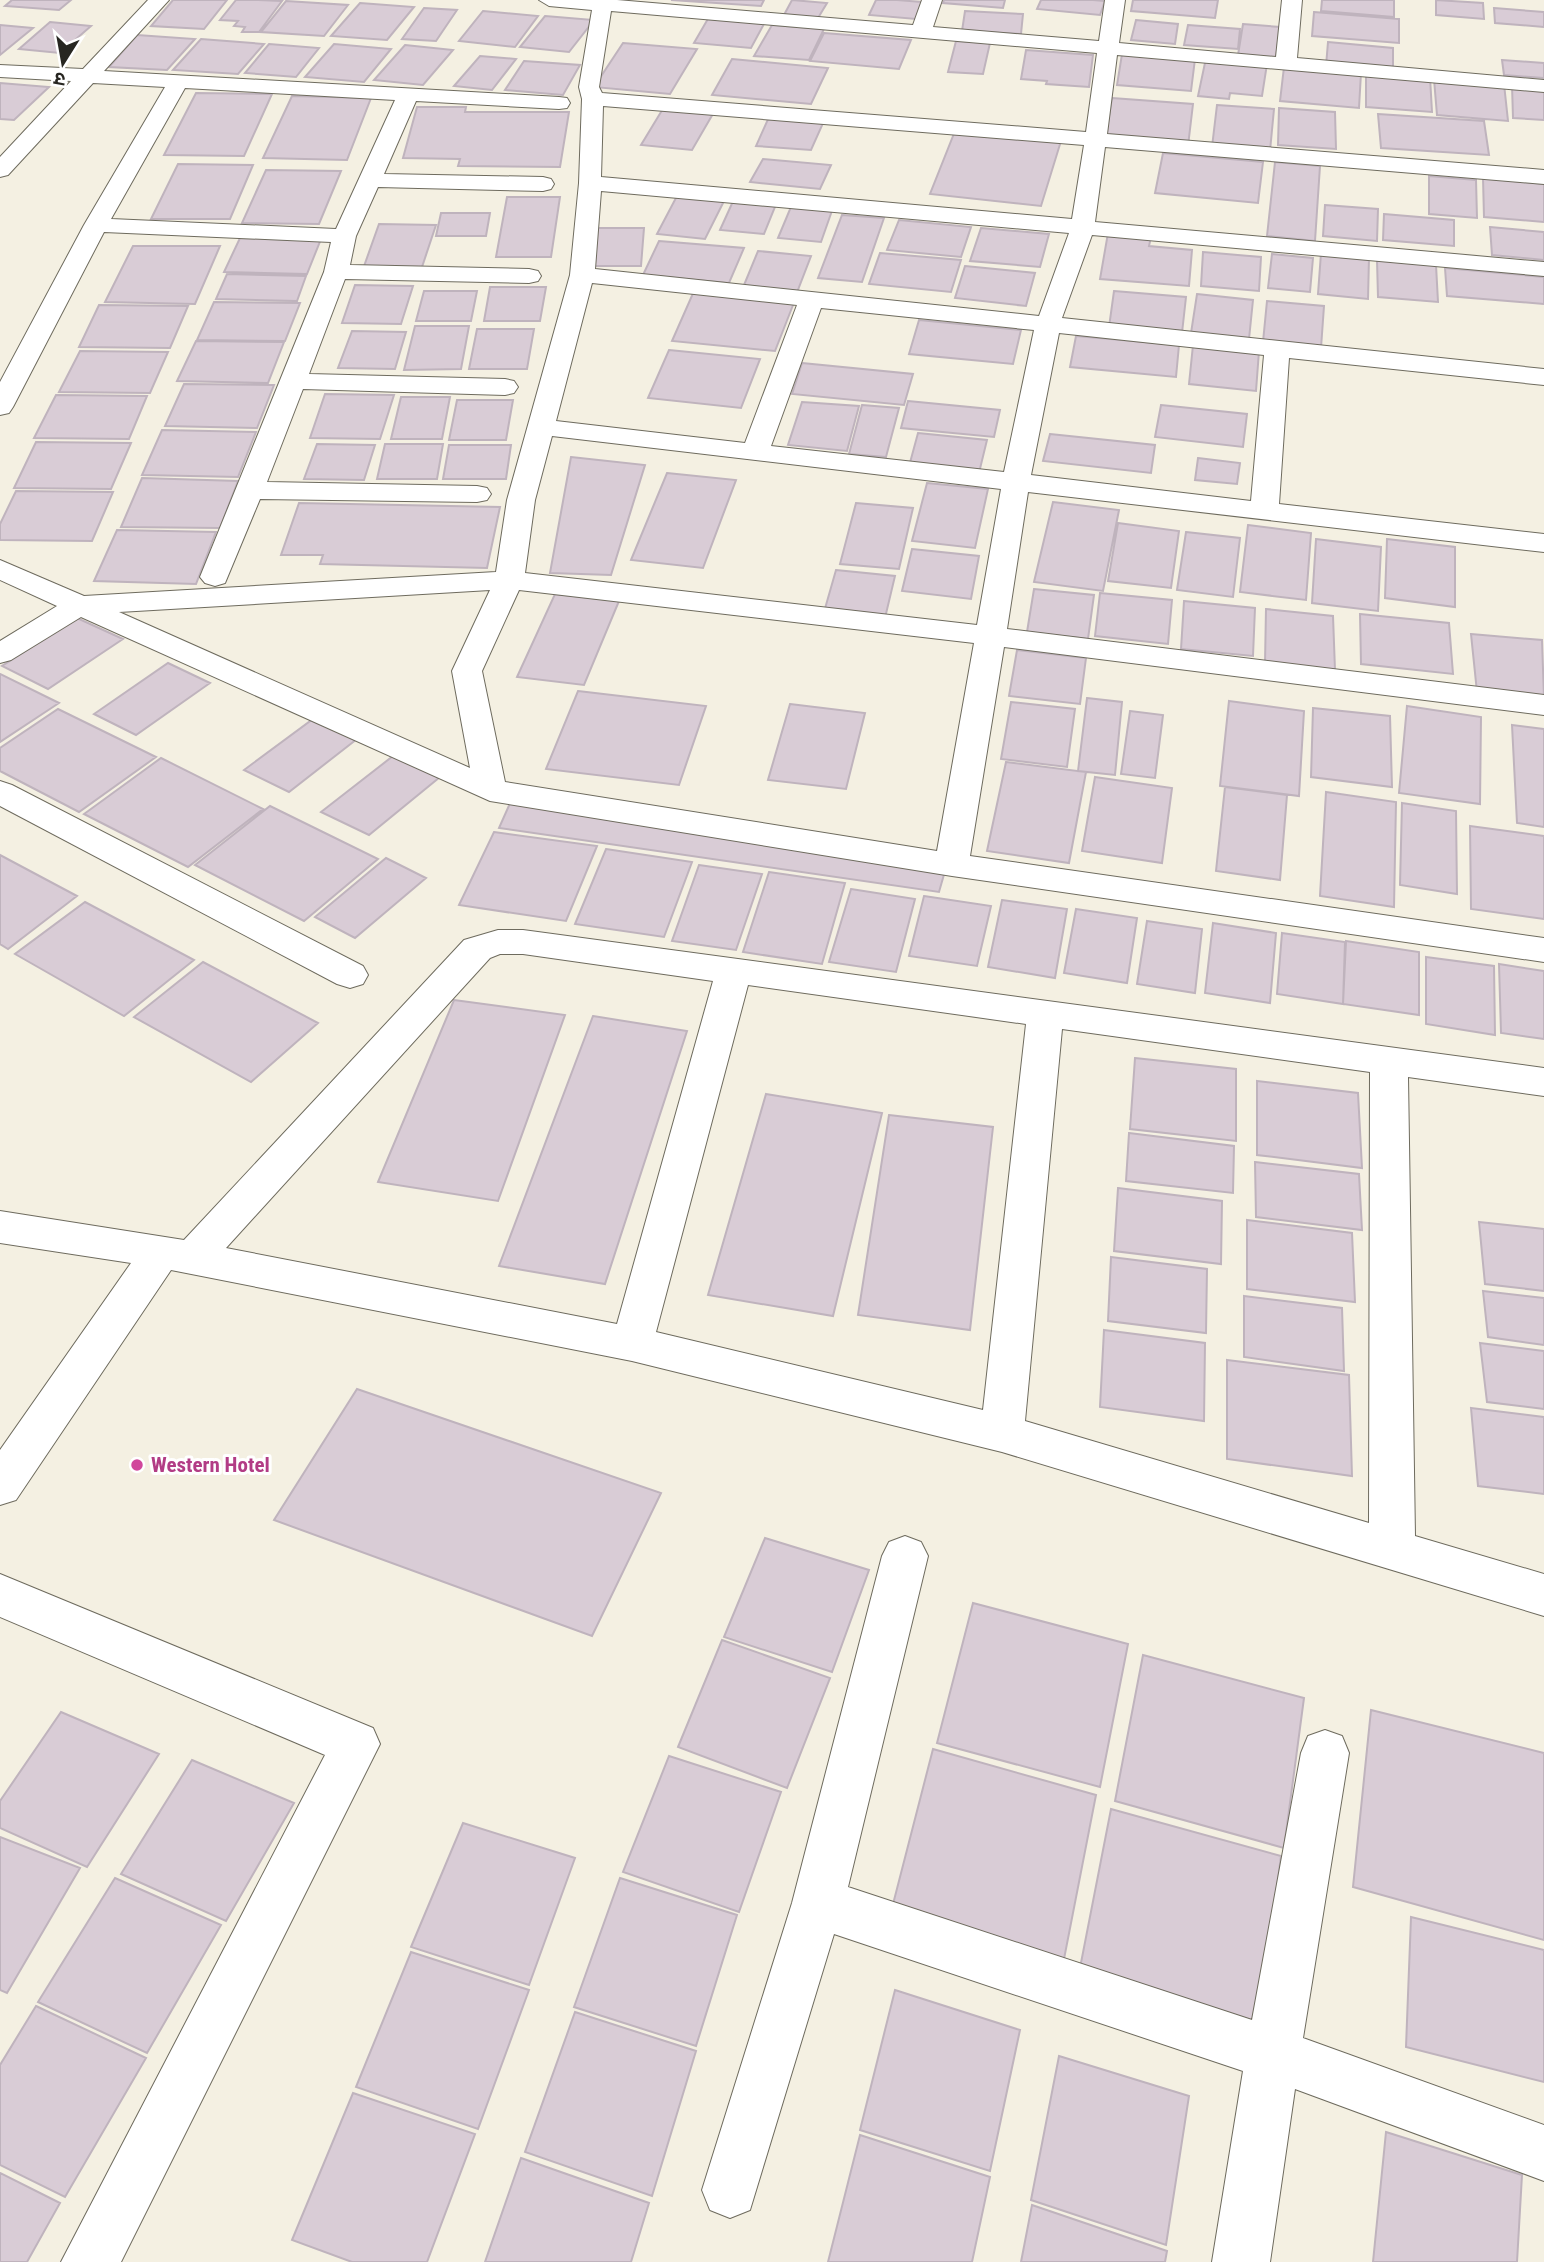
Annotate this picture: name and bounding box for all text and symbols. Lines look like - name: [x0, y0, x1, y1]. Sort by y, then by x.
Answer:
- north arrow: [28, 28, 98, 98]
- text: उ: [51, 67, 68, 92]
- place label: Western Hotel: [151, 1453, 270, 1477]
- marker: Western Hotel: [129, 1457, 145, 1473]

